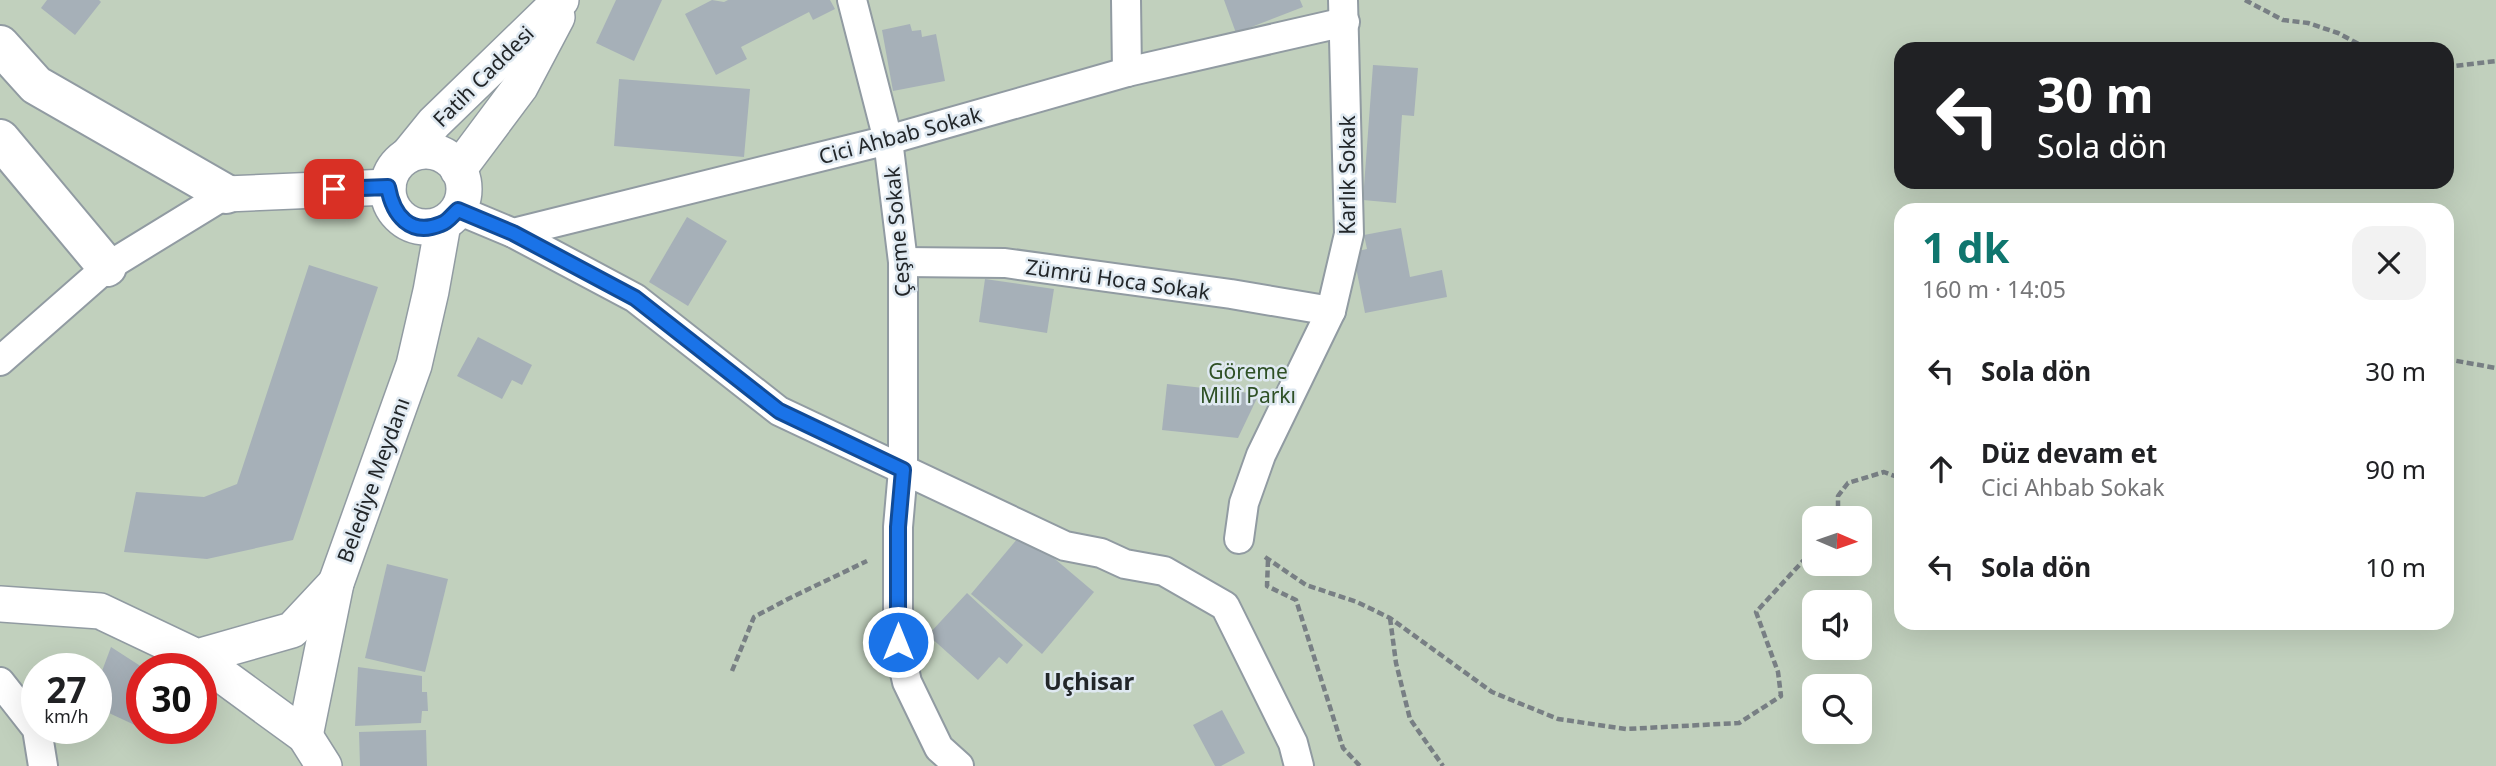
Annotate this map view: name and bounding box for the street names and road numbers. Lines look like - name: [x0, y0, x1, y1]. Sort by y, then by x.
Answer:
- street label: Fatih Caddesi: [426, 19, 540, 133]
- street label: Cici Ahbab Sokak: [815, 100, 985, 170]
- street label: Karlık Sokak: [1333, 115, 1361, 235]
- street label: Çeşme Sokak: [877, 165, 917, 298]
- street label: Zümrü Hoca Sokak: [1024, 252, 1213, 306]
- street label: Belediye Meydanı: [330, 394, 416, 566]

